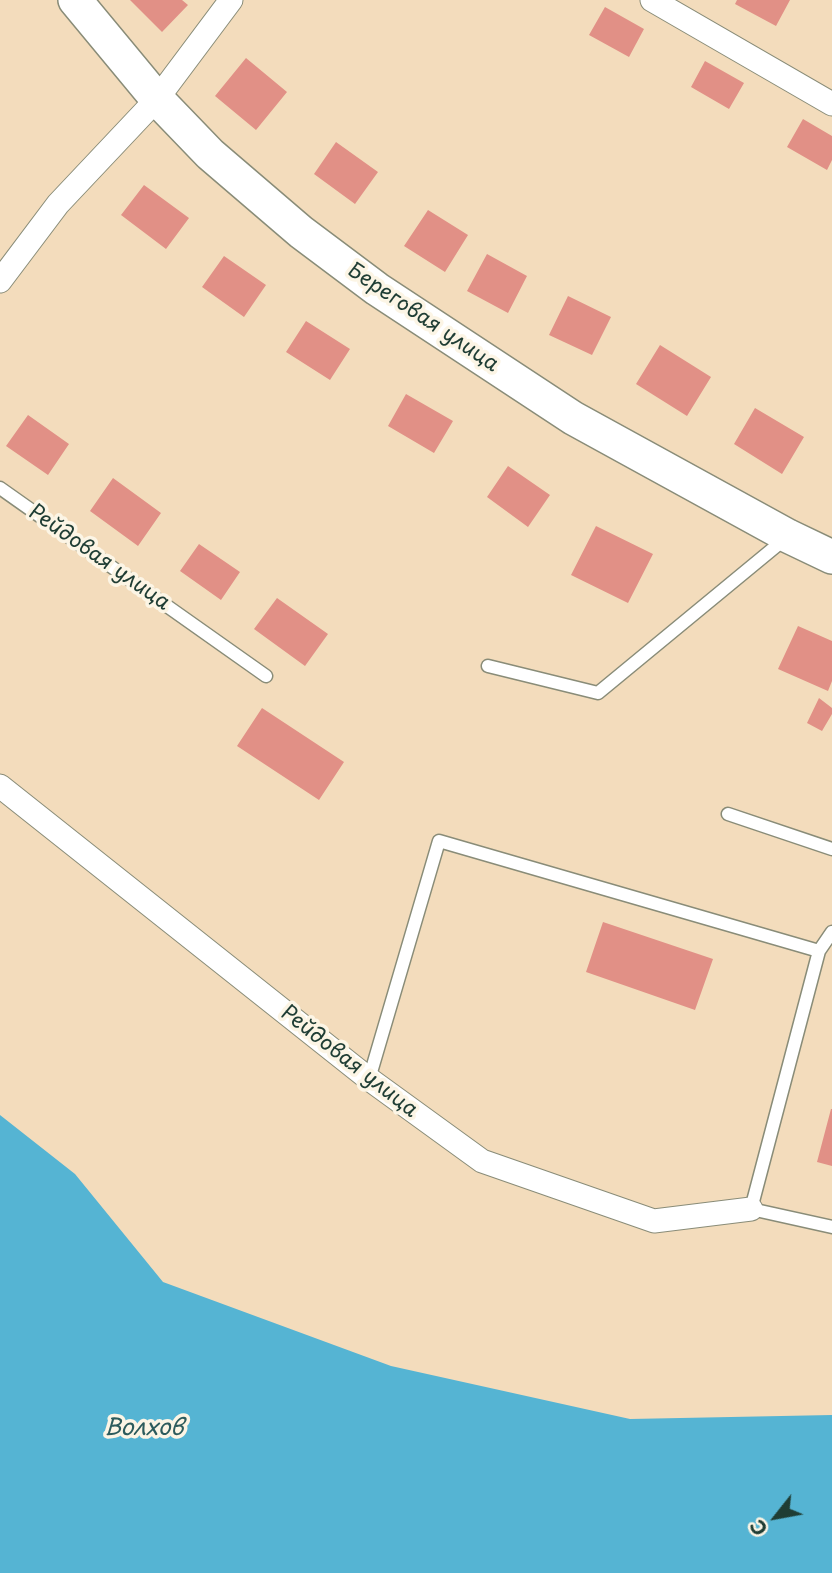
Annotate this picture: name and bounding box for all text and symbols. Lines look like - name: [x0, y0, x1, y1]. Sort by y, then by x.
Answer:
- street label: Береговая улица: [343, 258, 503, 378]
- street label: Рейдовая улица: [23, 500, 175, 616]
- street label: Рейдовая улица: [276, 1001, 422, 1123]
- water label: Волхов: [104, 1415, 184, 1443]
- north arrow: [741, 1482, 811, 1552]
- text: С: [742, 1514, 774, 1541]

